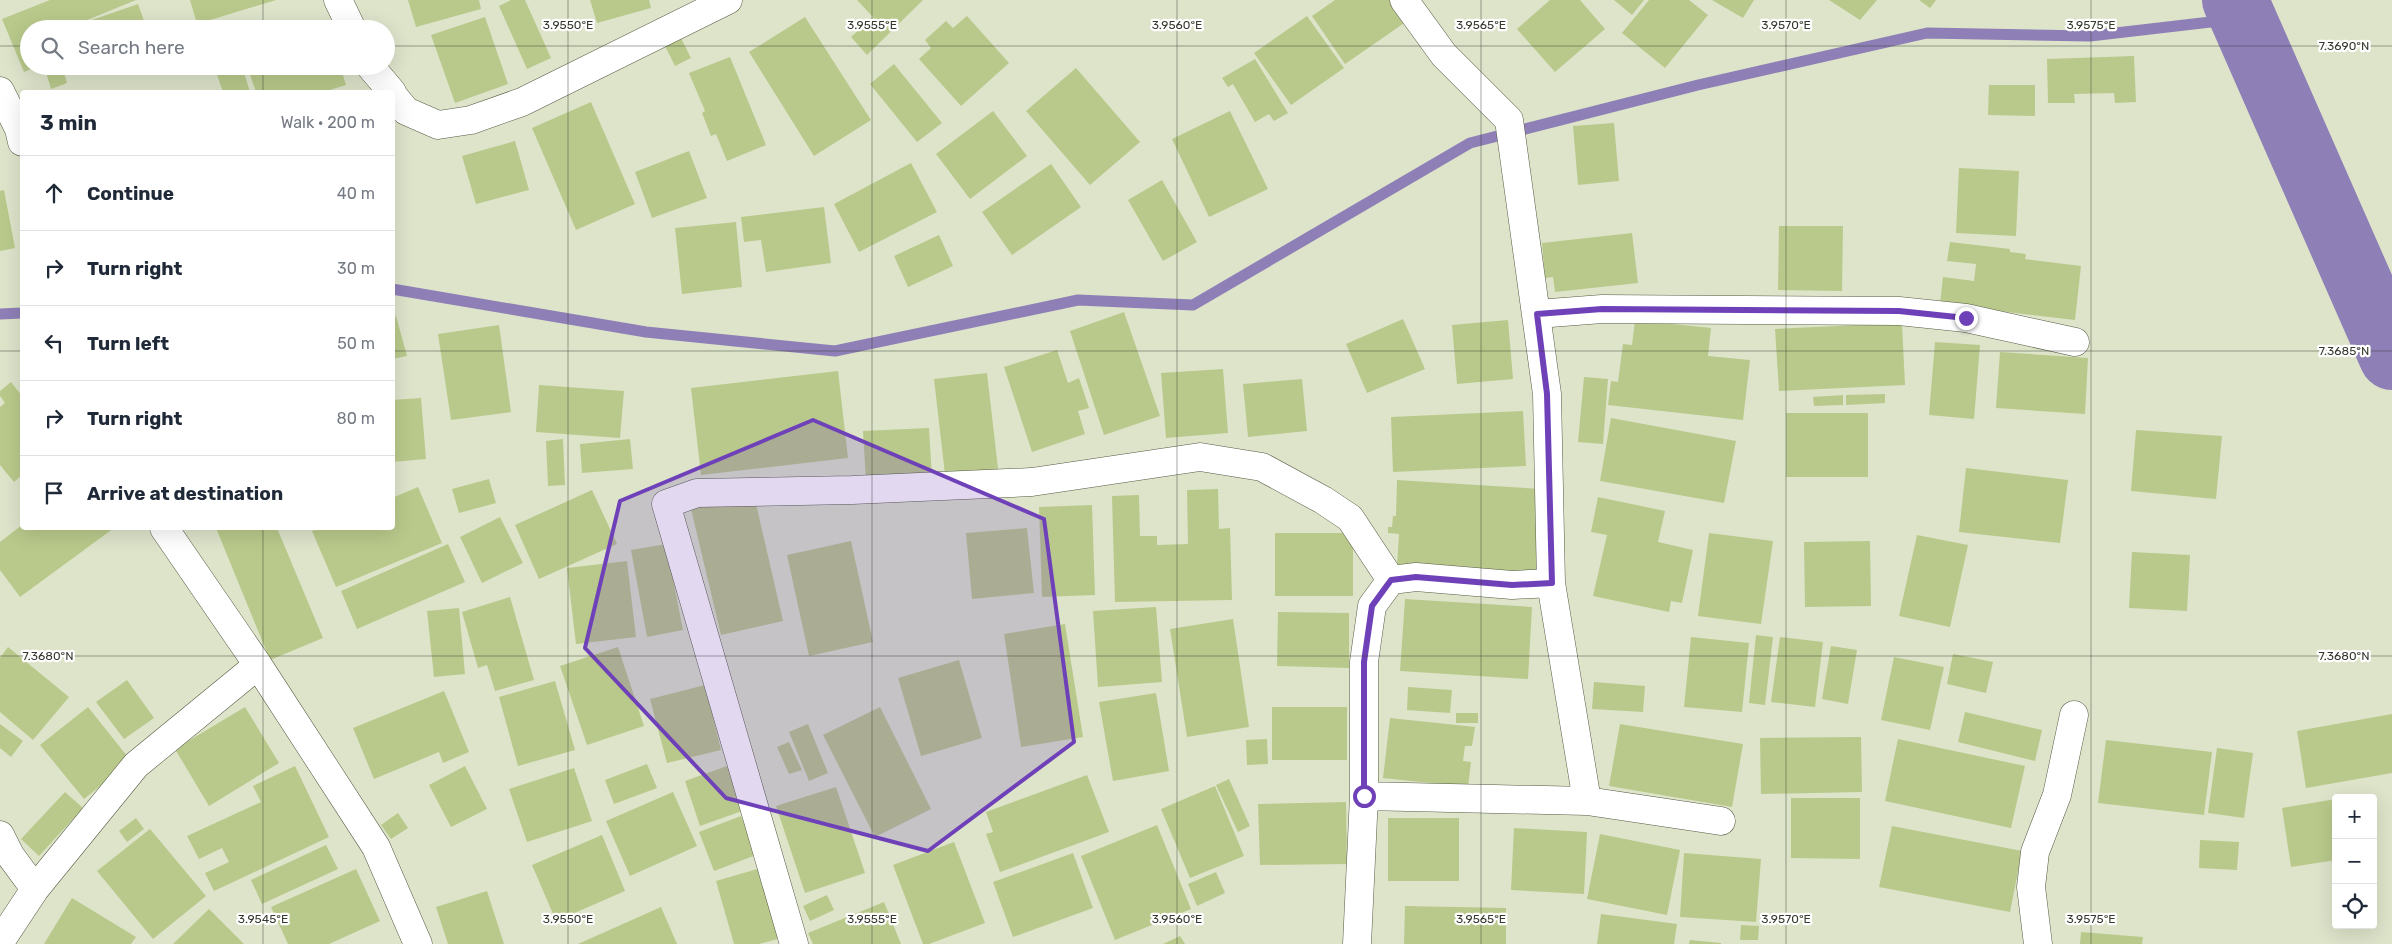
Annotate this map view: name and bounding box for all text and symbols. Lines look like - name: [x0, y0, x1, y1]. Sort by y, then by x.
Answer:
- text: 3.9550°E: [543, 18, 593, 32]
- text: 3.9555°E: [847, 18, 897, 32]
- text: 3.9560°E: [1152, 18, 1202, 32]
- text: 3.9565°E: [1456, 18, 1506, 32]
- text: 3.9570°E: [1761, 18, 1811, 32]
- text: 3.9575°E: [2066, 18, 2116, 32]
- search box: [20, 20, 395, 75]
- icon: search: [38, 34, 66, 62]
- text: Search here: [78, 36, 185, 59]
- text: 7.3690°N: [2319, 39, 2369, 53]
- text: 3 min: [40, 110, 97, 135]
- text: Walk · 200 m: [281, 113, 375, 132]
- icon: ahead: [40, 179, 68, 207]
- text: Continue: [87, 182, 174, 205]
- text: 40 m: [337, 184, 375, 203]
- icon: right: [40, 254, 68, 282]
- text: Turn right: [87, 257, 182, 280]
- text: 30 m: [337, 259, 375, 278]
- route end: [1955, 307, 1978, 330]
- icon: left: [40, 329, 68, 357]
- text: Turn left: [87, 332, 169, 355]
- text: 50 m: [337, 334, 375, 353]
- text: 7.3685°N: [2319, 344, 2369, 358]
- icon: right: [40, 404, 68, 432]
- text: Turn right: [87, 407, 182, 430]
- text: 80 m: [337, 409, 375, 428]
- icon: arrive: [40, 479, 68, 507]
- text: Arrive at destination: [87, 482, 283, 505]
- text: 7.3680°N: [22, 649, 74, 663]
- text: 7.3680°N: [2318, 649, 2370, 663]
- route start: [1353, 785, 1376, 808]
- map controls: [2332, 794, 2377, 929]
- button: +: [2332, 794, 2377, 839]
- button: −: [2332, 839, 2377, 884]
- button: locate: [2332, 884, 2377, 929]
- text: 3.9545°E: [238, 912, 288, 926]
- text: 3.9550°E: [543, 912, 593, 926]
- text: 3.9555°E: [847, 912, 897, 926]
- text: 3.9560°E: [1152, 912, 1202, 926]
- text: 3.9565°E: [1456, 912, 1506, 926]
- text: 3.9570°E: [1761, 912, 1811, 926]
- text: 3.9575°E: [2066, 912, 2116, 926]

